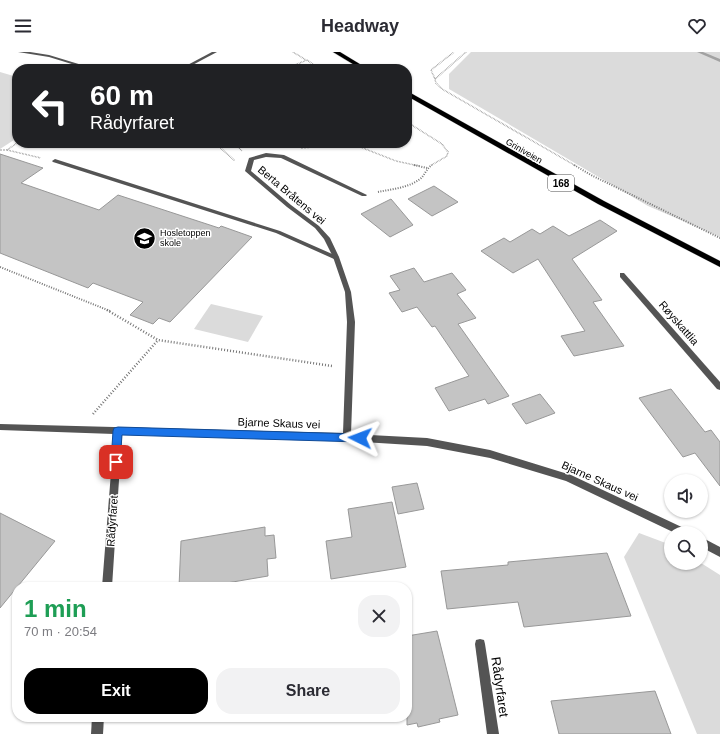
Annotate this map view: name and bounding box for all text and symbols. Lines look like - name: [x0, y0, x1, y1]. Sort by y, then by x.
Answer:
- icon: menu: [12, 15, 34, 37]
- icon: heart: [686, 15, 708, 37]
- text: Headway: [321, 16, 399, 36]
- icon: left: [24, 80, 76, 132]
- text: 60 m: [90, 80, 154, 111]
- text: Rådyrfaret: [90, 113, 174, 133]
- street label: Griniveien: [504, 137, 544, 165]
- street label: Berta Bråtens vei: [256, 163, 328, 227]
- road number: 168: [548, 175, 574, 191]
- school or university icon: Hosletoppen skole: [131, 225, 157, 251]
- place label: Hosletoppen skole: [160, 228, 211, 248]
- street label: Røyskattlia: [657, 299, 702, 348]
- street label: Bjarne Skaus vei: [238, 416, 320, 430]
- position arrow: [339, 417, 381, 459]
- pin: [99, 445, 133, 479]
- icon: arrive: [105, 451, 127, 473]
- street label: Bjarne Skaus vei: [560, 459, 640, 503]
- map controls: [664, 474, 708, 570]
- button: sound: [664, 474, 708, 518]
- street label: Rådyrfaret: [104, 495, 120, 547]
- button: search: [664, 526, 708, 570]
- text: 1 min: [24, 595, 87, 622]
- button: close: [358, 595, 400, 637]
- text: 70 m · 20:54: [24, 624, 97, 639]
- street label: Rådyrfaret: [488, 656, 512, 718]
- button: Exit: [24, 668, 208, 714]
- button: Share: [216, 668, 400, 714]

